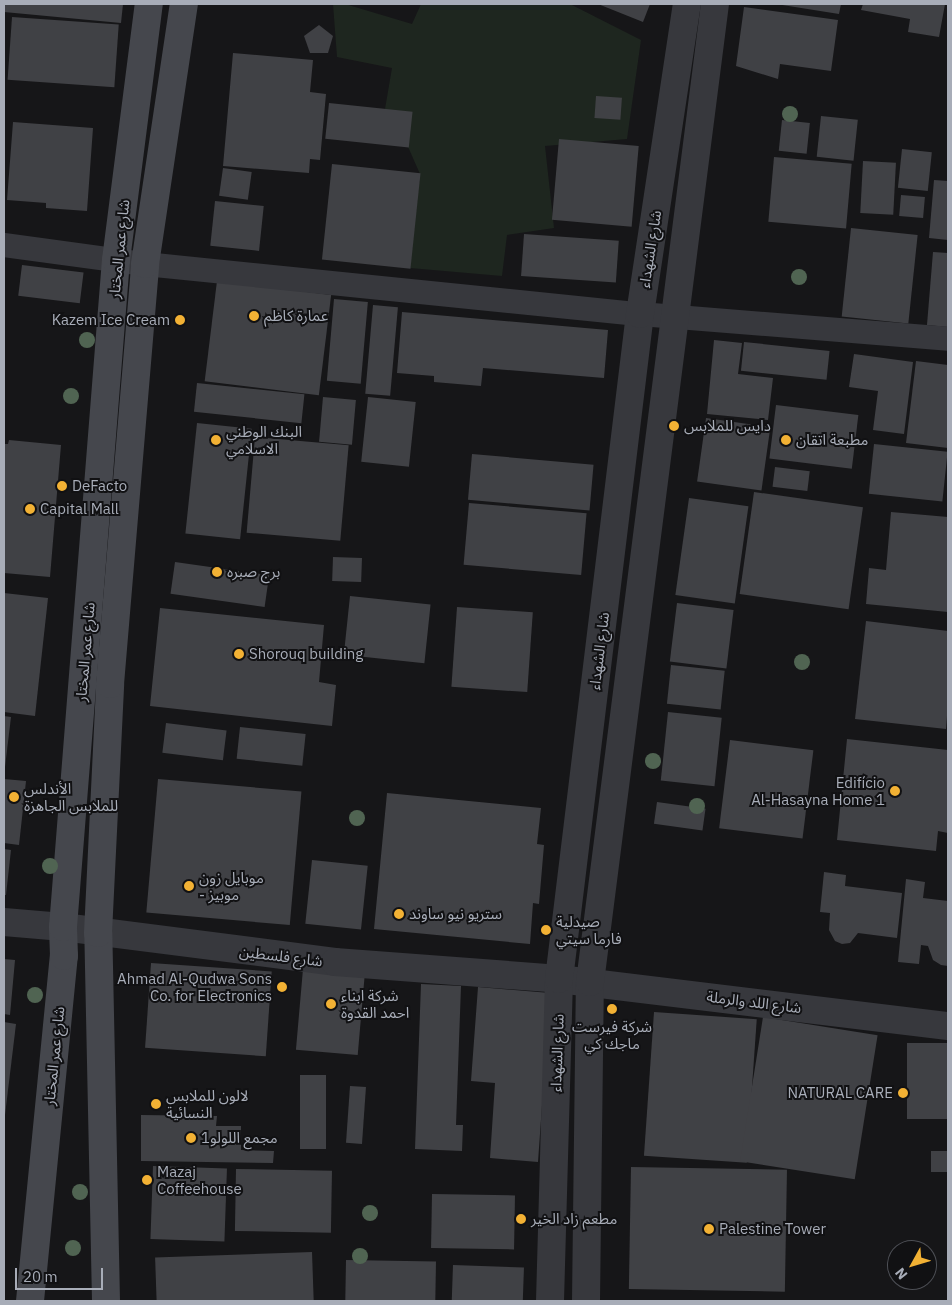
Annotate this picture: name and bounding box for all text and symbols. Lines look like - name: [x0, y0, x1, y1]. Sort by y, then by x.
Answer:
- street label: شارع عمر المختار: [105, 199, 133, 299]
- street label: شارع الشهداء: [635, 209, 665, 289]
- place label: عمارة كاظم: [264, 307, 328, 325]
- marker: عمارة كاظم: [248, 310, 260, 322]
- place label: Kazem Ice Cream: [52, 311, 170, 329]
- marker: Kazem Ice Cream: [174, 314, 186, 326]
- place label: دايس للملابس: [684, 417, 771, 435]
- marker: دايس للملابس: [668, 420, 680, 432]
- place label: البنك الوطني الاسلامي: [226, 422, 302, 457]
- place label: مطبعة اتقان: [796, 431, 868, 449]
- marker: البنك الوطني الاسلامي: [210, 434, 222, 446]
- marker: مطبعة اتقان: [780, 434, 792, 446]
- place label: DeFacto: [72, 477, 127, 495]
- marker: DeFacto: [56, 480, 68, 492]
- place label: Capital Mall: [40, 500, 119, 518]
- marker: Capital Mall: [24, 503, 36, 515]
- place label: برج صبره: [227, 563, 280, 581]
- marker: برج صبره: [211, 566, 223, 578]
- street label: شارع عمر المختار: [72, 602, 98, 702]
- street label: شارع الشهداء: [585, 611, 613, 691]
- place label: Shorouq building: [249, 645, 363, 663]
- marker: Shorouq building: [233, 648, 245, 660]
- place label: Edifício Al-Hasayna Home 1: [751, 773, 885, 808]
- place label: الأندلس للملابس الجاهزة: [24, 779, 118, 814]
- marker: Edifício Al-Hasayna Home 1: [889, 785, 901, 797]
- marker: الأندلس للملابس الجاهزة: [8, 791, 20, 803]
- place label: موبايل زون - موبيز: [199, 868, 264, 903]
- marker: موبايل زون - موبيز: [183, 880, 195, 892]
- place label: ستريو نيو ساوند: [409, 905, 502, 923]
- marker: ستريو نيو ساوند: [393, 908, 405, 920]
- place label: صيدلية فارما سيتي: [556, 912, 622, 947]
- marker: صيدلية فارما سيتي: [540, 924, 552, 936]
- street label: شارع فلسطين: [238, 942, 324, 970]
- place label: Ahmad Al-Qudwa Sons Co. for Electronics: [117, 969, 272, 1004]
- marker: Ahmad Al-Qudwa Sons Co. for Electronics: [276, 981, 288, 993]
- place label: شركة ابناء احمد القدوة: [341, 986, 409, 1021]
- street label: شارع اللد والرملة: [706, 987, 802, 1017]
- marker: شركة ابناء احمد القدوة: [325, 998, 337, 1010]
- marker: شركة فيرست ماجك كي: [606, 1003, 618, 1015]
- street label: شارع عمر المختار: [40, 1006, 68, 1106]
- street label: شارع الشهداء: [547, 1014, 567, 1092]
- place label: شركة فيرست ماجك كي: [572, 1017, 652, 1052]
- place label: NATURAL CARE: [787, 1084, 893, 1102]
- place label: لالون للملابس النسائية: [166, 1086, 249, 1121]
- marker: NATURAL CARE: [897, 1087, 909, 1099]
- marker: لالون للملابس النسائية: [150, 1098, 162, 1110]
- place label: مجمع اللولو1: [201, 1129, 278, 1147]
- marker: مجمع اللولو1: [185, 1132, 197, 1144]
- place label: Mazaj Coffeehouse: [157, 1162, 242, 1197]
- marker: Mazaj Coffeehouse: [141, 1174, 153, 1186]
- place label: مطعم زاد الخير: [531, 1210, 617, 1228]
- marker: مطعم زاد الخير: [515, 1213, 527, 1225]
- place label: Palestine Tower: [719, 1220, 826, 1238]
- marker: Palestine Tower: [703, 1223, 715, 1235]
- north arrow: [887, 1240, 937, 1290]
- scale bar: [18, 1258, 105, 1290]
- text: N: [891, 1264, 911, 1283]
- text: 20 m: [23, 1267, 58, 1286]

